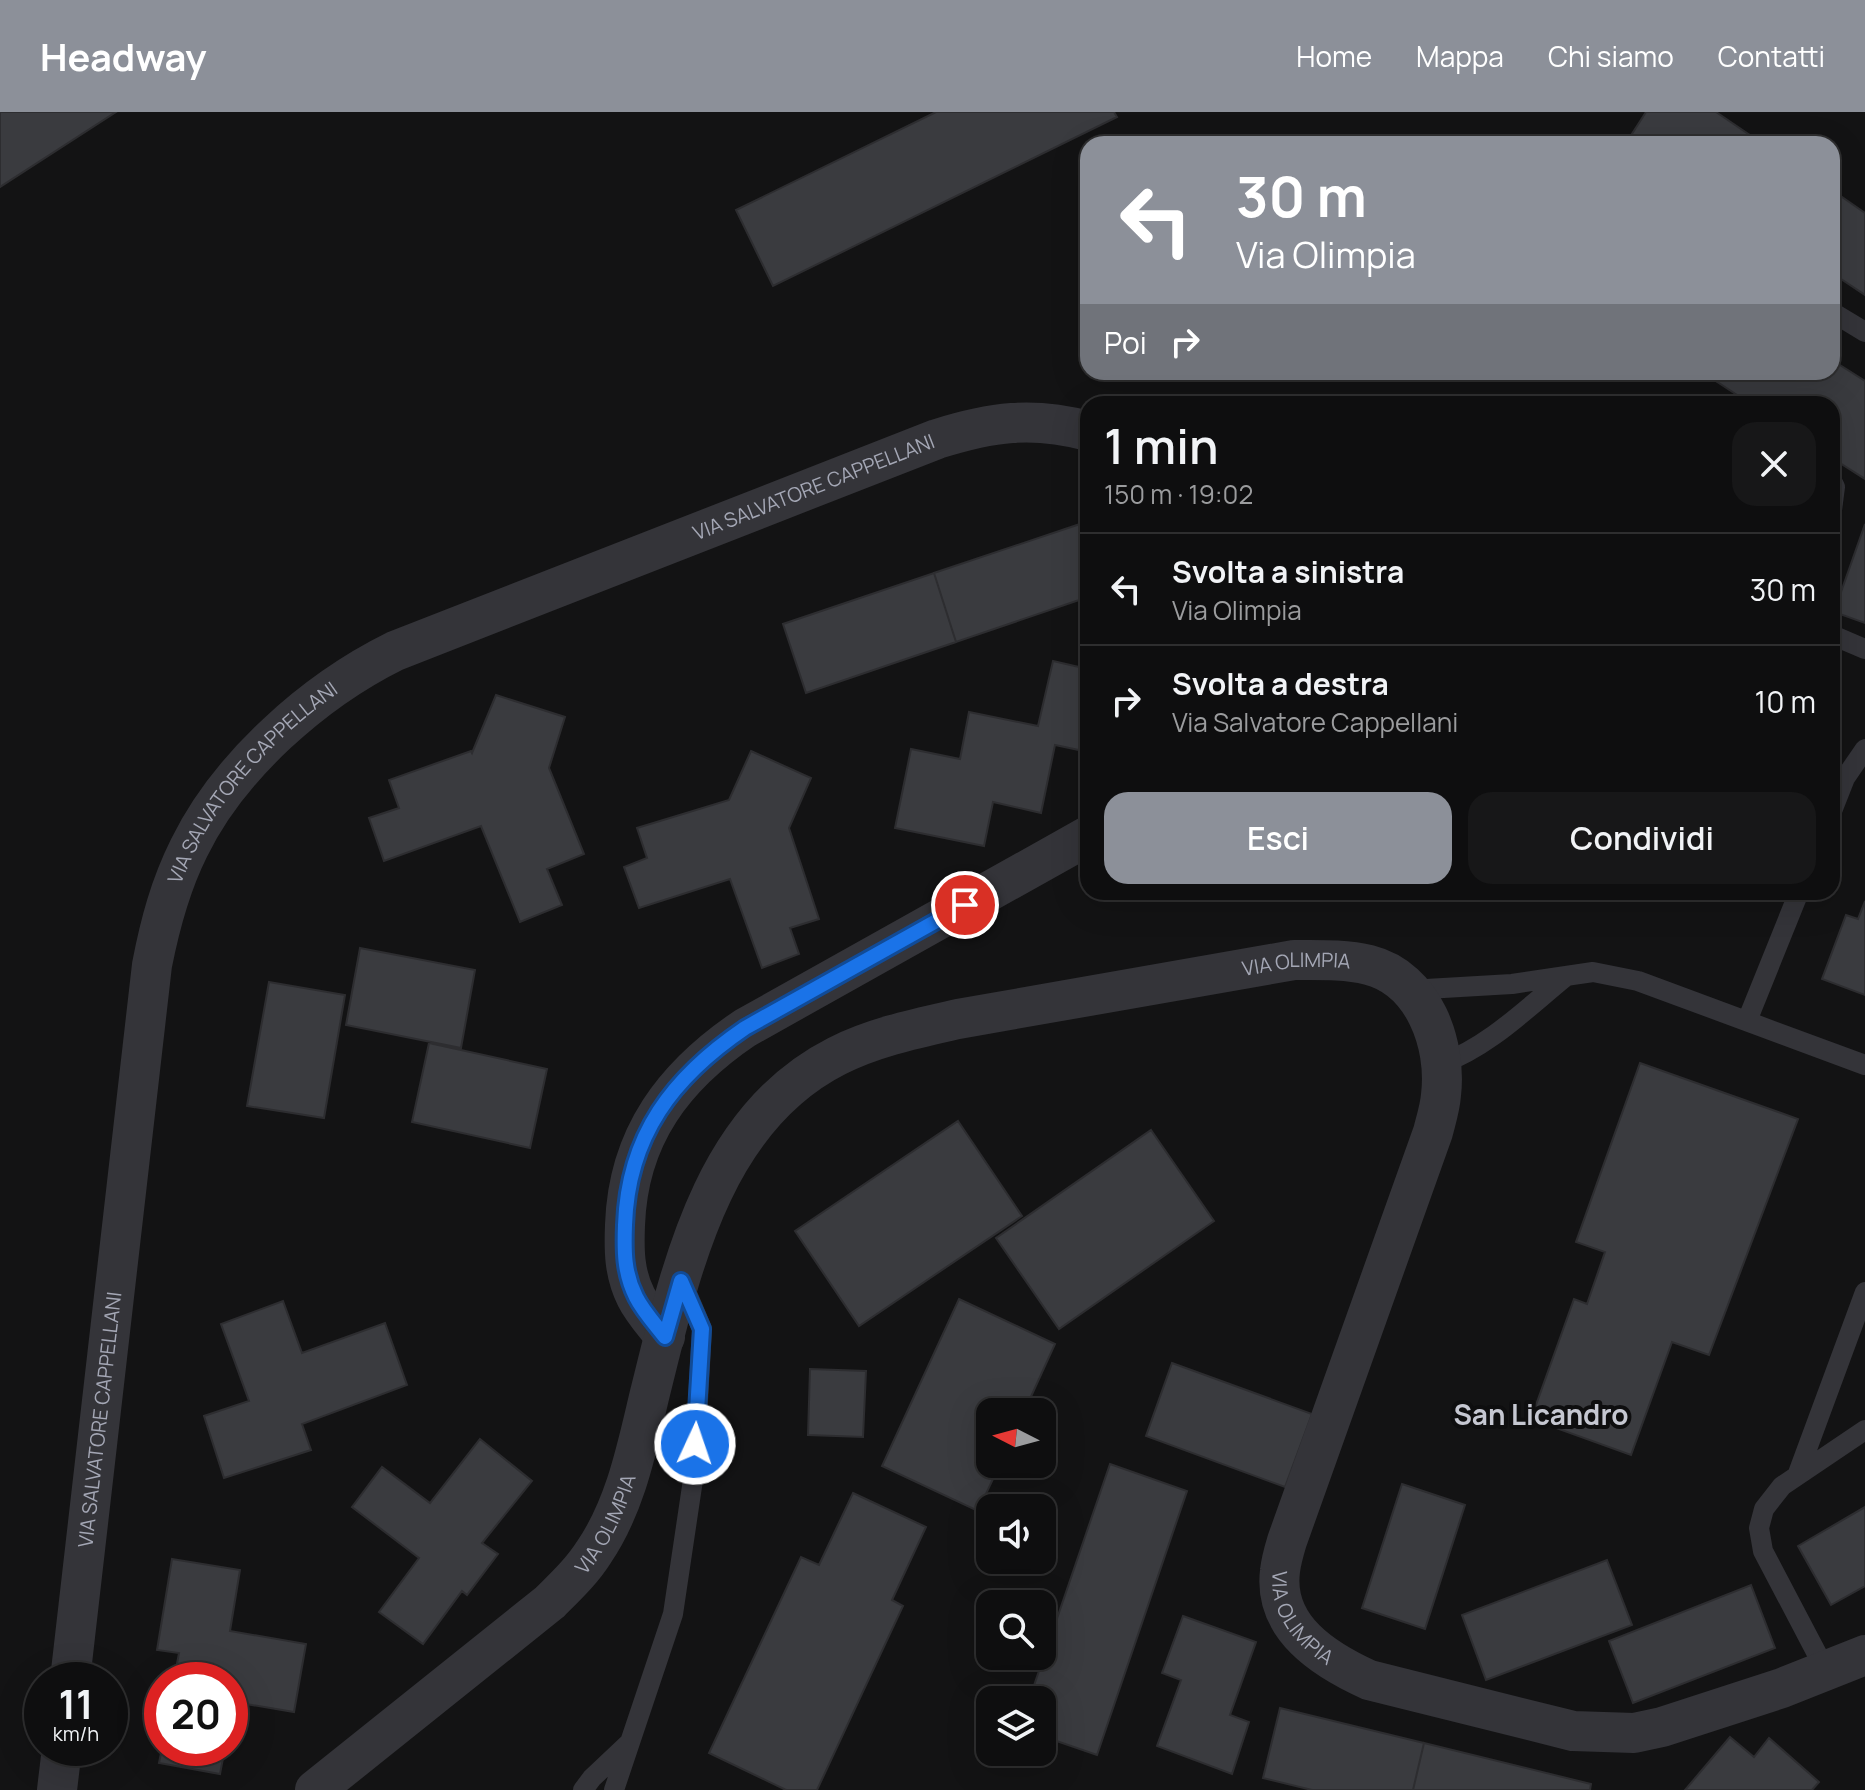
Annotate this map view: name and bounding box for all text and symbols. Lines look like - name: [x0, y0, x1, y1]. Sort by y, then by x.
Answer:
- text: Headway: [40, 30, 207, 82]
- text: Home: [1296, 37, 1372, 75]
- text: Mappa: [1416, 37, 1504, 75]
- text: Chi siamo: [1548, 37, 1674, 75]
- text: Contatti: [1718, 37, 1825, 75]
- text: 30 m: [1236, 157, 1367, 234]
- icon: left: [1104, 168, 1208, 272]
- text: Via Olimpia: [1236, 230, 1416, 279]
- icon: right: [1163, 320, 1207, 364]
- text: Poi: [1104, 322, 1147, 363]
- text: 1 min: [1104, 413, 1218, 478]
- button: close: [1732, 422, 1816, 506]
- street label: VIA SALVATORE CAPPELLANI: [689, 427, 938, 546]
- text: 150 m · 19:02: [1104, 476, 1253, 512]
- text: Svolta a sinistra: [1172, 551, 1404, 592]
- icon: left: [1104, 567, 1148, 611]
- text: 30 m: [1750, 569, 1816, 610]
- text: Via Olimpia: [1172, 592, 1302, 628]
- text: Svolta a destra: [1172, 663, 1389, 704]
- street label: VIA SALVATORE CAPPELLANI: [161, 675, 343, 887]
- icon: right: [1104, 679, 1148, 723]
- text: 10 m: [1755, 681, 1816, 722]
- text: Via Salvatore Cappellani: [1172, 704, 1458, 740]
- button: Esci: [1104, 792, 1452, 884]
- button: Condividi: [1468, 792, 1816, 884]
- pin: [931, 871, 999, 939]
- icon: arrive: [943, 883, 987, 927]
- street label: VIA OLIMPIA: [1240, 946, 1352, 982]
- street label: VIA SALVATORE CAPPELLANI: [71, 1290, 127, 1549]
- district label: San Licandro: [1453, 1395, 1629, 1433]
- north arrow: [976, 1398, 1056, 1478]
- map controls: [976, 1398, 1056, 1766]
- position arrow: [653, 1402, 737, 1486]
- street label: VIA OLIMPIA: [569, 1471, 642, 1580]
- button: sound: [976, 1494, 1056, 1574]
- street label: VIA OLIMPIA: [1266, 1570, 1339, 1671]
- button: search: [976, 1590, 1056, 1670]
- speed limit sign: 20: [144, 1662, 248, 1766]
- text: 11: [58, 1676, 94, 1731]
- button: layers: [976, 1686, 1056, 1766]
- text: km/h: [53, 1720, 99, 1747]

